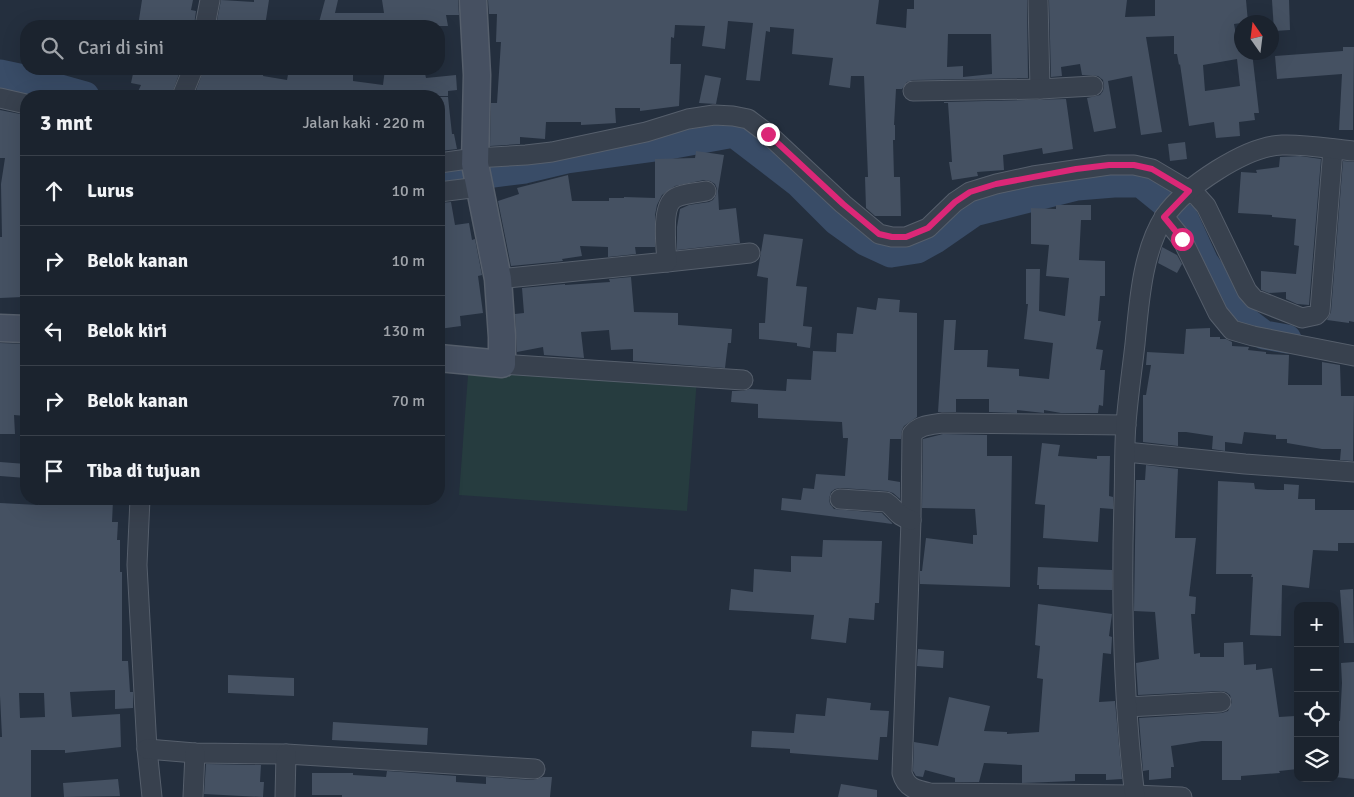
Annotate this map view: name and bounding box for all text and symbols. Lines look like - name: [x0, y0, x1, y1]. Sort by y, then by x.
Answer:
- north arrow: [1234, 15, 1279, 60]
- search box: [20, 20, 445, 75]
- icon: search: [38, 34, 66, 62]
- text: Cari di sini: [78, 36, 164, 60]
- text: 3 mnt: [40, 110, 92, 136]
- text: Jalan kaki · 220 m: [303, 113, 425, 133]
- route end: [757, 123, 780, 146]
- icon: ahead: [40, 177, 68, 205]
- text: Lurus: [87, 179, 134, 203]
- text: 10 m: [391, 181, 425, 201]
- route start: [1171, 228, 1194, 251]
- icon: right: [40, 247, 68, 275]
- text: Belok kanan: [87, 249, 188, 273]
- text: 10 m: [391, 251, 425, 271]
- icon: left: [40, 317, 68, 345]
- text: Belok kiri: [87, 319, 167, 343]
- text: 130 m: [383, 321, 425, 341]
- icon: right: [40, 387, 68, 415]
- text: Belok kanan: [87, 389, 188, 413]
- text: 70 m: [391, 391, 425, 411]
- icon: arrive: [40, 457, 68, 485]
- text: Tiba di tujuan: [87, 459, 200, 483]
- map controls: [1294, 602, 1339, 782]
- button: +: [1294, 602, 1339, 647]
- button: −: [1294, 647, 1339, 692]
- button: locate: [1294, 692, 1339, 737]
- button: layers: [1294, 737, 1339, 782]

